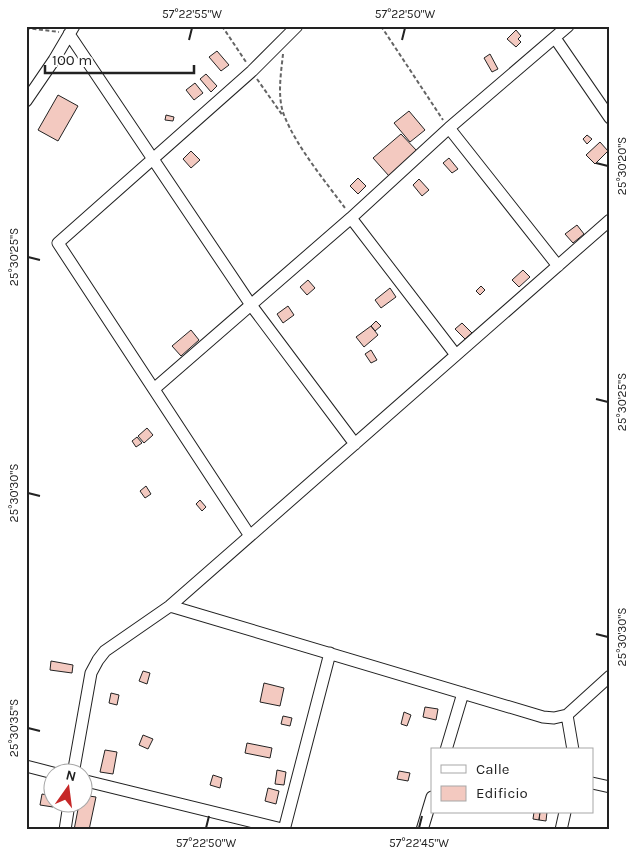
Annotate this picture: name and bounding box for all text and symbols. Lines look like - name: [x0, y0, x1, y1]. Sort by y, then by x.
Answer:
- text: 57°22'55"W: [162, 7, 222, 21]
- text: 57°22'50"W: [375, 7, 435, 21]
- scale bar: [45, 42, 194, 74]
- text: 100 m: [52, 51, 92, 69]
- text: 25°30'20"S: [615, 137, 629, 195]
- text: 25°30'25"S: [7, 228, 21, 286]
- text: 25°30'25"S: [615, 373, 629, 431]
- text: 25°30'30"S: [7, 464, 21, 522]
- text: 25°30'30"S: [615, 608, 629, 666]
- text: 25°30'35"S: [7, 699, 21, 757]
- legend: [431, 748, 594, 814]
- text: Calle: [476, 760, 510, 778]
- north arrow: [42, 764, 92, 814]
- text: N: [64, 766, 78, 785]
- text: Edificio: [476, 784, 528, 802]
- text: 57°22'50"W: [176, 836, 236, 850]
- text: 57°22'45"W: [389, 836, 449, 850]

